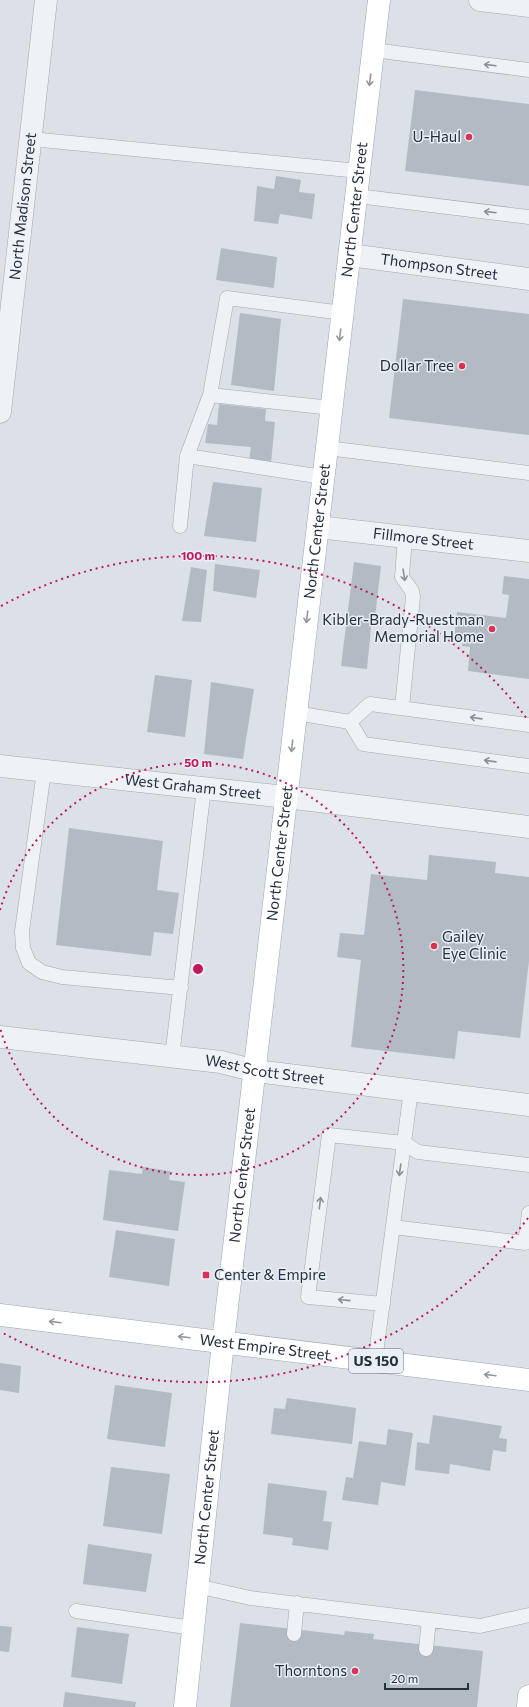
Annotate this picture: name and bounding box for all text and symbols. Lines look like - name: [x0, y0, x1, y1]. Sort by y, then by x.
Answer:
- one-way arrow: [484, 61, 497, 69]
- one-way arrow: [366, 74, 374, 87]
- place label: U-Haul: [412, 127, 461, 145]
- street label: North Madison Street: [5, 132, 39, 281]
- marker: U-Haul: [464, 132, 474, 142]
- street label: North Center Street: [337, 141, 370, 278]
- one-way arrow: [484, 208, 497, 216]
- street label: Thompson Street: [379, 249, 499, 283]
- one-way arrow: [337, 328, 344, 341]
- place label: Dollar Tree: [380, 356, 454, 374]
- marker: Dollar Tree: [457, 361, 467, 371]
- street label: North Center Street: [299, 463, 333, 600]
- street label: Fillmore Street: [372, 523, 475, 553]
- text: 100 m: [181, 548, 215, 562]
- one-way arrow: [400, 569, 408, 582]
- one-way arrow: [303, 610, 311, 623]
- place label: Kibler-Brady-Ruestman Memorial Home: [322, 610, 484, 645]
- marker: Kibler-Brady-Ruestman Memorial Home: [487, 624, 497, 634]
- one-way arrow: [470, 714, 483, 722]
- one-way arrow: [288, 739, 296, 752]
- text: 50 m: [184, 755, 212, 769]
- one-way arrow: [484, 757, 497, 765]
- street label: West Graham Street: [124, 770, 262, 802]
- street label: North Center Street: [262, 785, 296, 922]
- place label: Gailey Eye Clinic: [442, 927, 507, 962]
- marker: Gailey Eye Clinic: [429, 941, 439, 951]
- centre of rings: [191, 962, 205, 976]
- street label: West Scott Street: [204, 1050, 326, 1087]
- street label: North Center Street: [225, 1106, 258, 1244]
- one-way arrow: [396, 1163, 404, 1176]
- one-way arrow: [316, 1197, 324, 1210]
- place label: Center & Empire: [214, 1265, 326, 1283]
- marker: Center & Empire: [201, 1270, 211, 1280]
- one-way arrow: [338, 1297, 351, 1304]
- one-way arrow: [49, 1318, 62, 1325]
- street label: West Empire Street: [199, 1330, 332, 1364]
- one-way arrow: [178, 1333, 191, 1341]
- road number: US 150: [349, 1349, 403, 1373]
- one-way arrow: [484, 1371, 497, 1379]
- street label: North Center Street: [190, 1428, 222, 1566]
- place label: Thorntons: [275, 1661, 347, 1679]
- scale bar: [385, 1665, 468, 1691]
- marker: Thorntons: [350, 1666, 360, 1676]
- text: 20 m: [391, 1671, 418, 1685]

